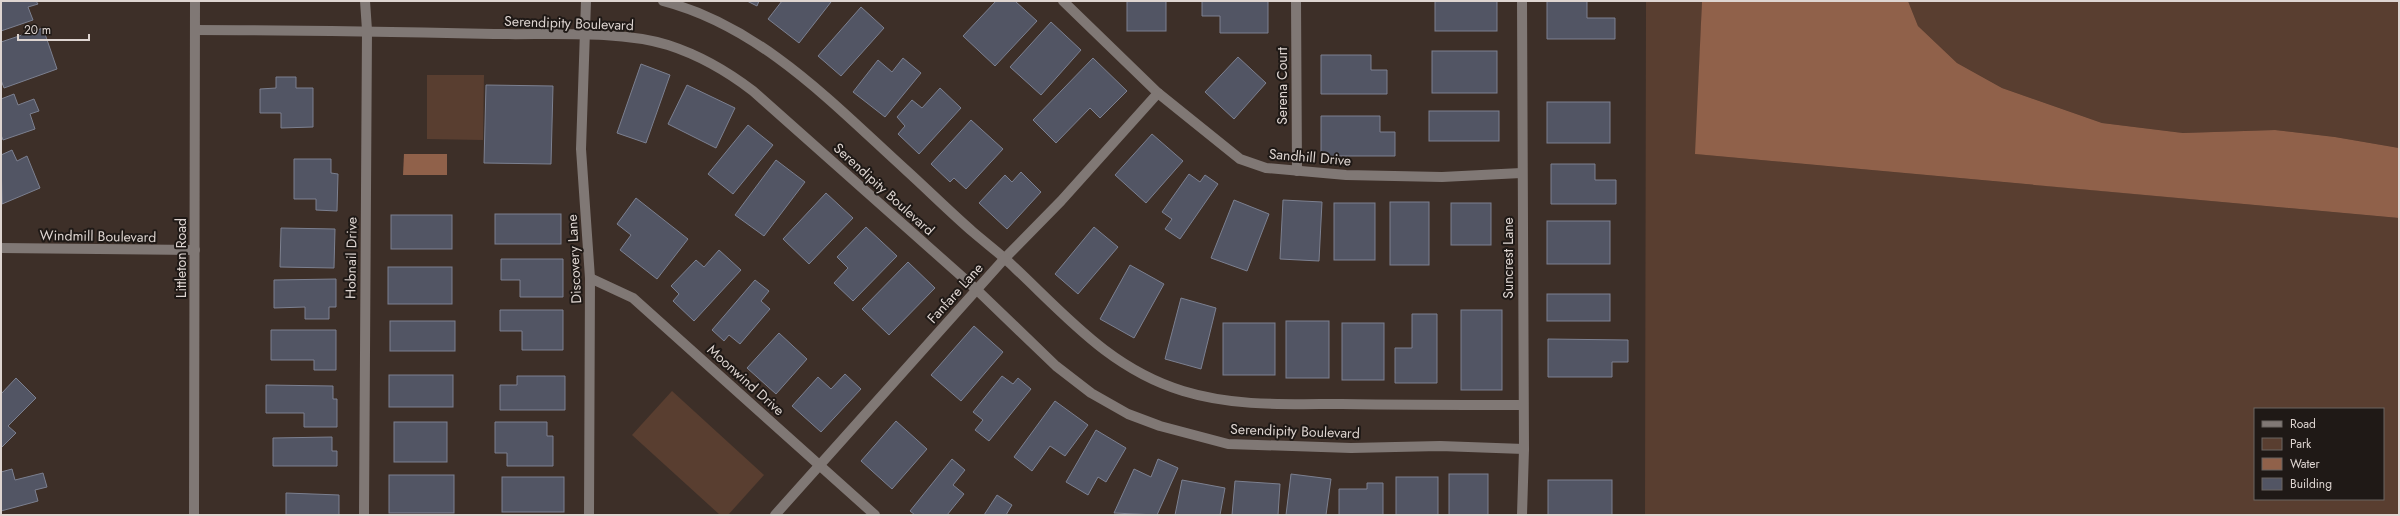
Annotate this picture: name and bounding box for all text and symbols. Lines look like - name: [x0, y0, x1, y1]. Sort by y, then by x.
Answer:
- street label: Serendipity Boulevard: [504, 11, 634, 35]
- scale bar: [18, 16, 89, 42]
- text: 20 m: [24, 21, 51, 39]
- street label: Serena Court: [1272, 47, 1292, 125]
- street label: Serendipity Boulevard: [829, 138, 939, 240]
- street label: Sandhill Drive: [1268, 143, 1352, 171]
- street label: Discovery Lane: [562, 214, 586, 304]
- street label: Hobnail Drive: [340, 217, 362, 299]
- street label: Suncrest Lane: [1498, 217, 1518, 299]
- street label: Littleton Road: [171, 218, 191, 298]
- street label: Windmill Boulevard: [39, 225, 157, 247]
- street label: Fanfare Lane: [922, 258, 988, 328]
- street label: Moonwind Drive: [703, 340, 789, 420]
- legend: [2254, 408, 2384, 500]
- text: Road: [2290, 415, 2316, 433]
- street label: Serendipity Boulevard: [1230, 419, 1360, 443]
- text: Park: [2290, 435, 2312, 453]
- text: Water: [2290, 455, 2321, 473]
- text: Building: [2290, 475, 2332, 493]

